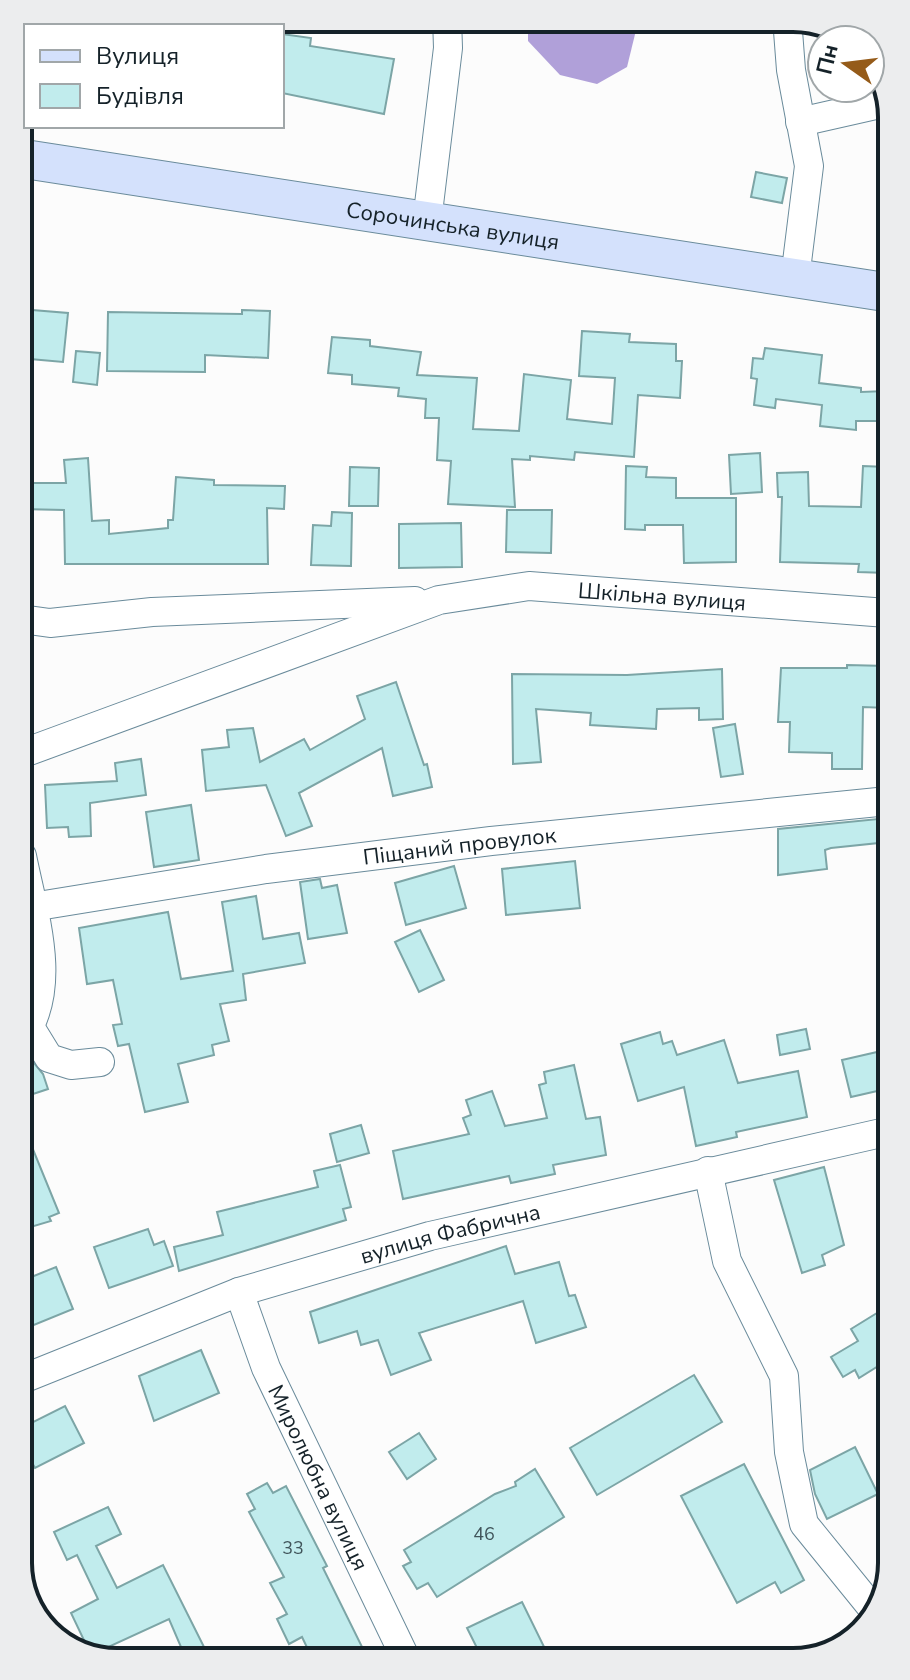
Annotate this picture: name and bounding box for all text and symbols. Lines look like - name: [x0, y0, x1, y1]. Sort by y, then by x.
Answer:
- legend: [24, 24, 284, 128]
- north arrow: [806, 24, 886, 104]
- text: Вулиця: [96, 40, 179, 72]
- text: Пн: [809, 41, 846, 78]
- text: Будівля: [96, 80, 184, 112]
- street label: Сорочинська вулиця: [344, 195, 561, 257]
- street label: Шкільна вулиця: [577, 576, 747, 618]
- street label: Піщаний провулок: [361, 820, 558, 873]
- street label: вулиця Фабрична: [357, 1197, 543, 1272]
- street label: Миролюбна вулиця: [260, 1380, 375, 1576]
- house number: 46: [473, 1522, 495, 1546]
- house number: 33: [282, 1536, 304, 1560]

